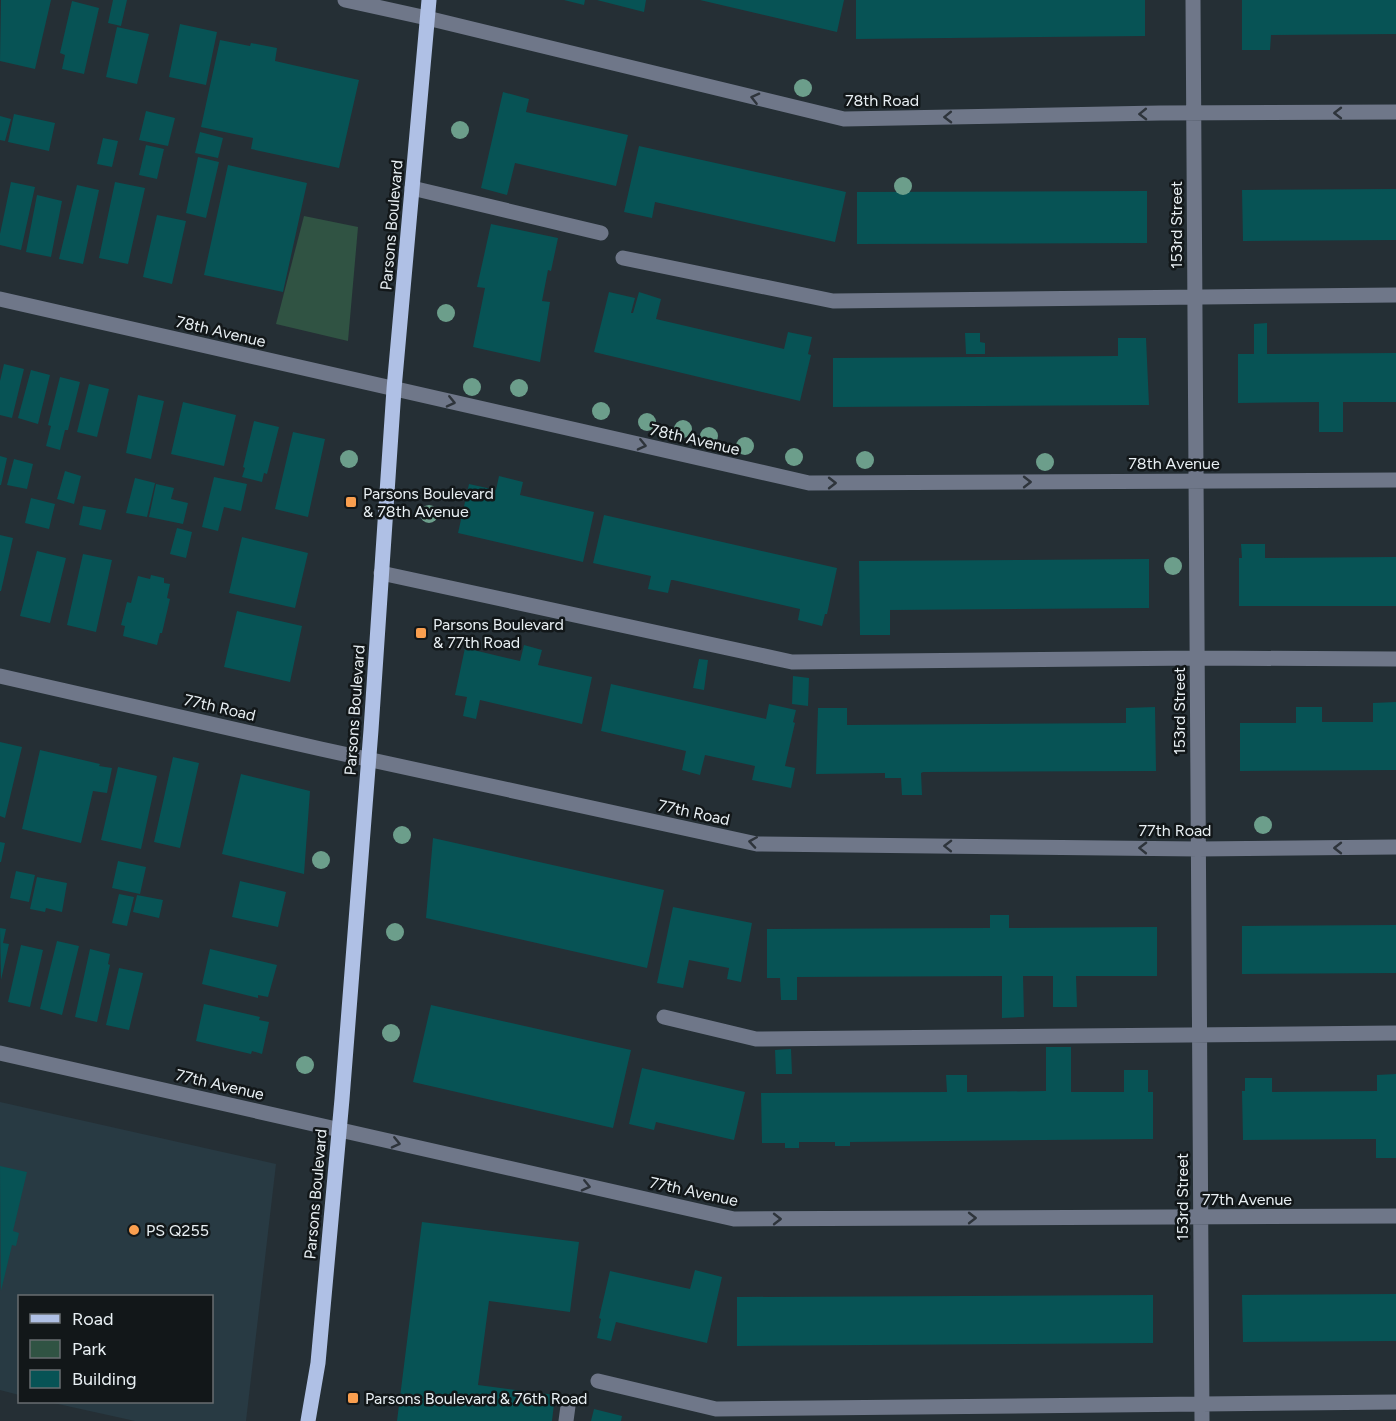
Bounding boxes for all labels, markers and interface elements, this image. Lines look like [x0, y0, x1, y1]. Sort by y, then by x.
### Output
street label: 78th Road [845, 91, 919, 110]
one-way arrow [750, 92, 760, 105]
one-way arrow [1333, 107, 1342, 119]
one-way arrow [1138, 108, 1147, 120]
one-way arrow [943, 111, 952, 124]
street label: Parsons Boulevard [376, 159, 407, 291]
street label: 153rd Street [1167, 181, 1186, 269]
street label: 78th Avenue [174, 312, 268, 351]
one-way arrow [446, 394, 456, 407]
street label: 78th Avenue [648, 420, 742, 459]
one-way arrow [636, 438, 646, 451]
street label: 78th Avenue [1128, 454, 1220, 473]
one-way arrow [1023, 476, 1032, 488]
one-way arrow [828, 477, 837, 489]
place label: Parsons Boulevard & 78th Avenue [363, 484, 494, 521]
marker: Parsons Boulevard & 78th Avenue [344, 495, 358, 509]
place label: Parsons Boulevard & 77th Road [433, 615, 564, 652]
marker: Parsons Boulevard & 77th Road [414, 626, 428, 640]
street label: Parsons Boulevard [340, 644, 369, 776]
street label: 153rd Street [1170, 667, 1189, 755]
street label: 77th Road [182, 690, 258, 725]
street label: 77th Road [656, 796, 732, 829]
street label: 77th Road [1139, 821, 1211, 840]
one-way arrow [748, 837, 757, 849]
one-way arrow [943, 840, 952, 852]
one-way arrow [1333, 841, 1342, 854]
one-way arrow [1138, 842, 1147, 854]
street label: 77th Avenue [174, 1065, 266, 1104]
street label: Parsons Boulevard [300, 1128, 331, 1260]
one-way arrow [391, 1135, 401, 1148]
street label: 153rd Street [1173, 1153, 1192, 1241]
street label: 77th Avenue [648, 1173, 740, 1210]
one-way arrow [581, 1178, 591, 1191]
street label: 77th Avenue [1202, 1190, 1292, 1209]
one-way arrow [968, 1212, 977, 1224]
one-way arrow [773, 1213, 782, 1225]
place label: PS Q255 [146, 1221, 209, 1240]
marker: PS Q255 [127, 1223, 141, 1237]
legend [18, 1295, 213, 1403]
text: Road [72, 1308, 113, 1330]
text: Park [72, 1338, 107, 1360]
text: Building [72, 1368, 137, 1390]
place label: Parsons Boulevard & 76th Road [365, 1389, 587, 1408]
marker: Parsons Boulevard & 76th Road [346, 1391, 360, 1405]

